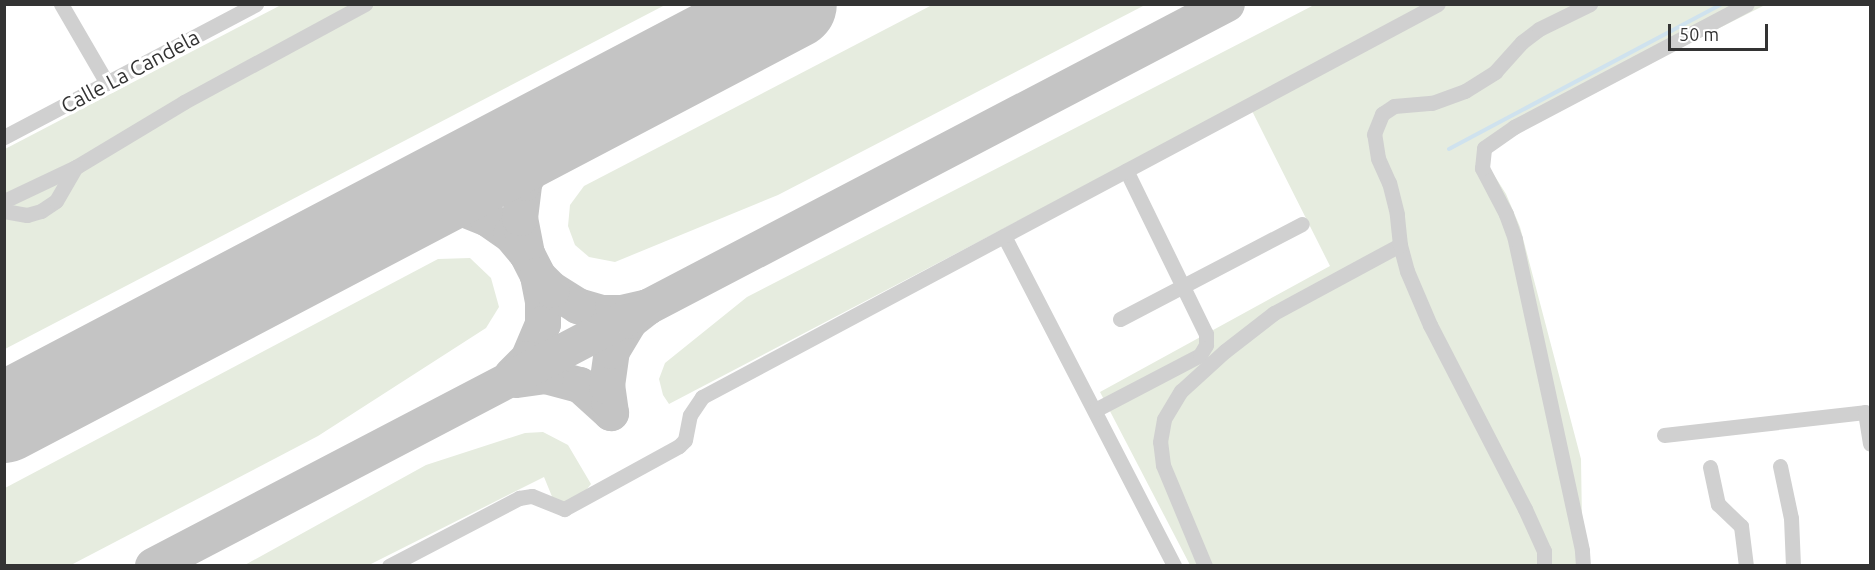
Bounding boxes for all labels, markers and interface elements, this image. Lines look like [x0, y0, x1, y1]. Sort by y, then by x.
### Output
scale bar [1671, 12, 1772, 50]
street label: Calle La Candela [56, 24, 204, 118]
text: 50 m [1679, 24, 1719, 44]

